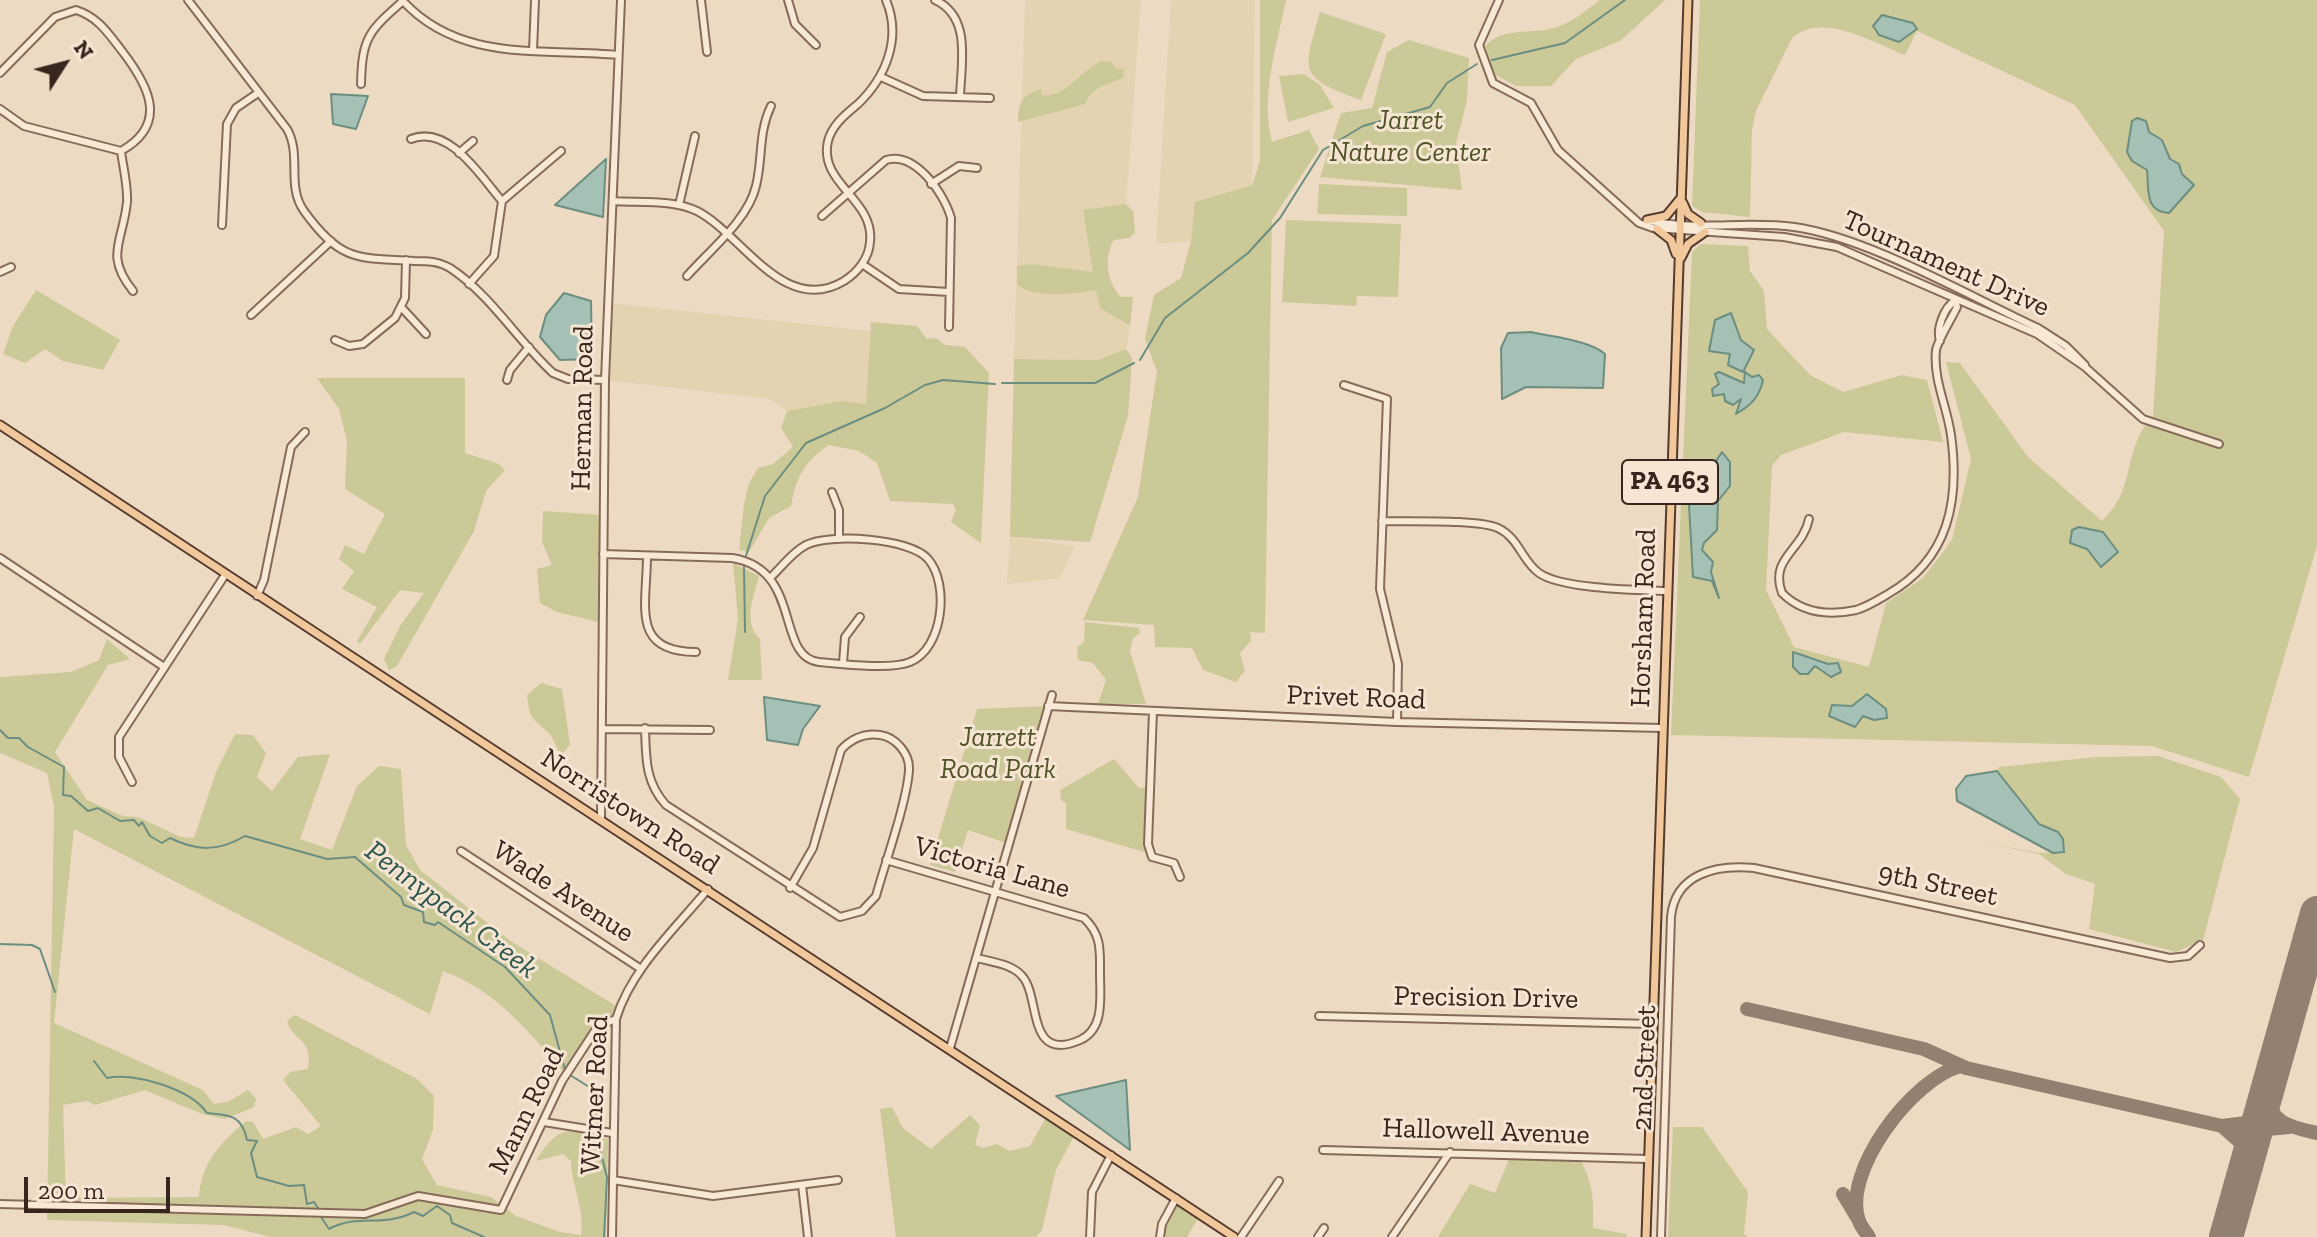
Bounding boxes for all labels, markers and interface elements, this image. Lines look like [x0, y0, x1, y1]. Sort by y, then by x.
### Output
north arrow [24, 24, 104, 104]
text: N [68, 35, 100, 64]
park label: Jarret Nature Center [1329, 104, 1491, 170]
street label: Tournament Drive [1837, 203, 2055, 325]
street label: Herman Road [565, 325, 601, 491]
road number: PA 463 [1622, 460, 1718, 504]
street label: Horsham Road [1624, 528, 1664, 708]
street label: Privet Road [1286, 679, 1426, 717]
park label: Jarrett Road Park [940, 721, 1056, 787]
street label: Norristown Road [534, 742, 726, 882]
street label: Victoria Lane [910, 830, 1074, 906]
water label: Pennypack Creek [357, 833, 545, 987]
street label: Wade Avenue [486, 834, 640, 950]
street label: 9th Street [1875, 856, 2001, 914]
street label: Precision Drive [1393, 980, 1579, 1016]
street label: 2nd Street [1626, 1004, 1664, 1132]
street label: Witmer Road [574, 1014, 616, 1176]
street label: Mann Road [482, 1042, 572, 1180]
street label: Hallowell Avenue [1382, 1112, 1590, 1152]
scale bar [28, 1161, 174, 1211]
text: 200 m [38, 1176, 104, 1205]

